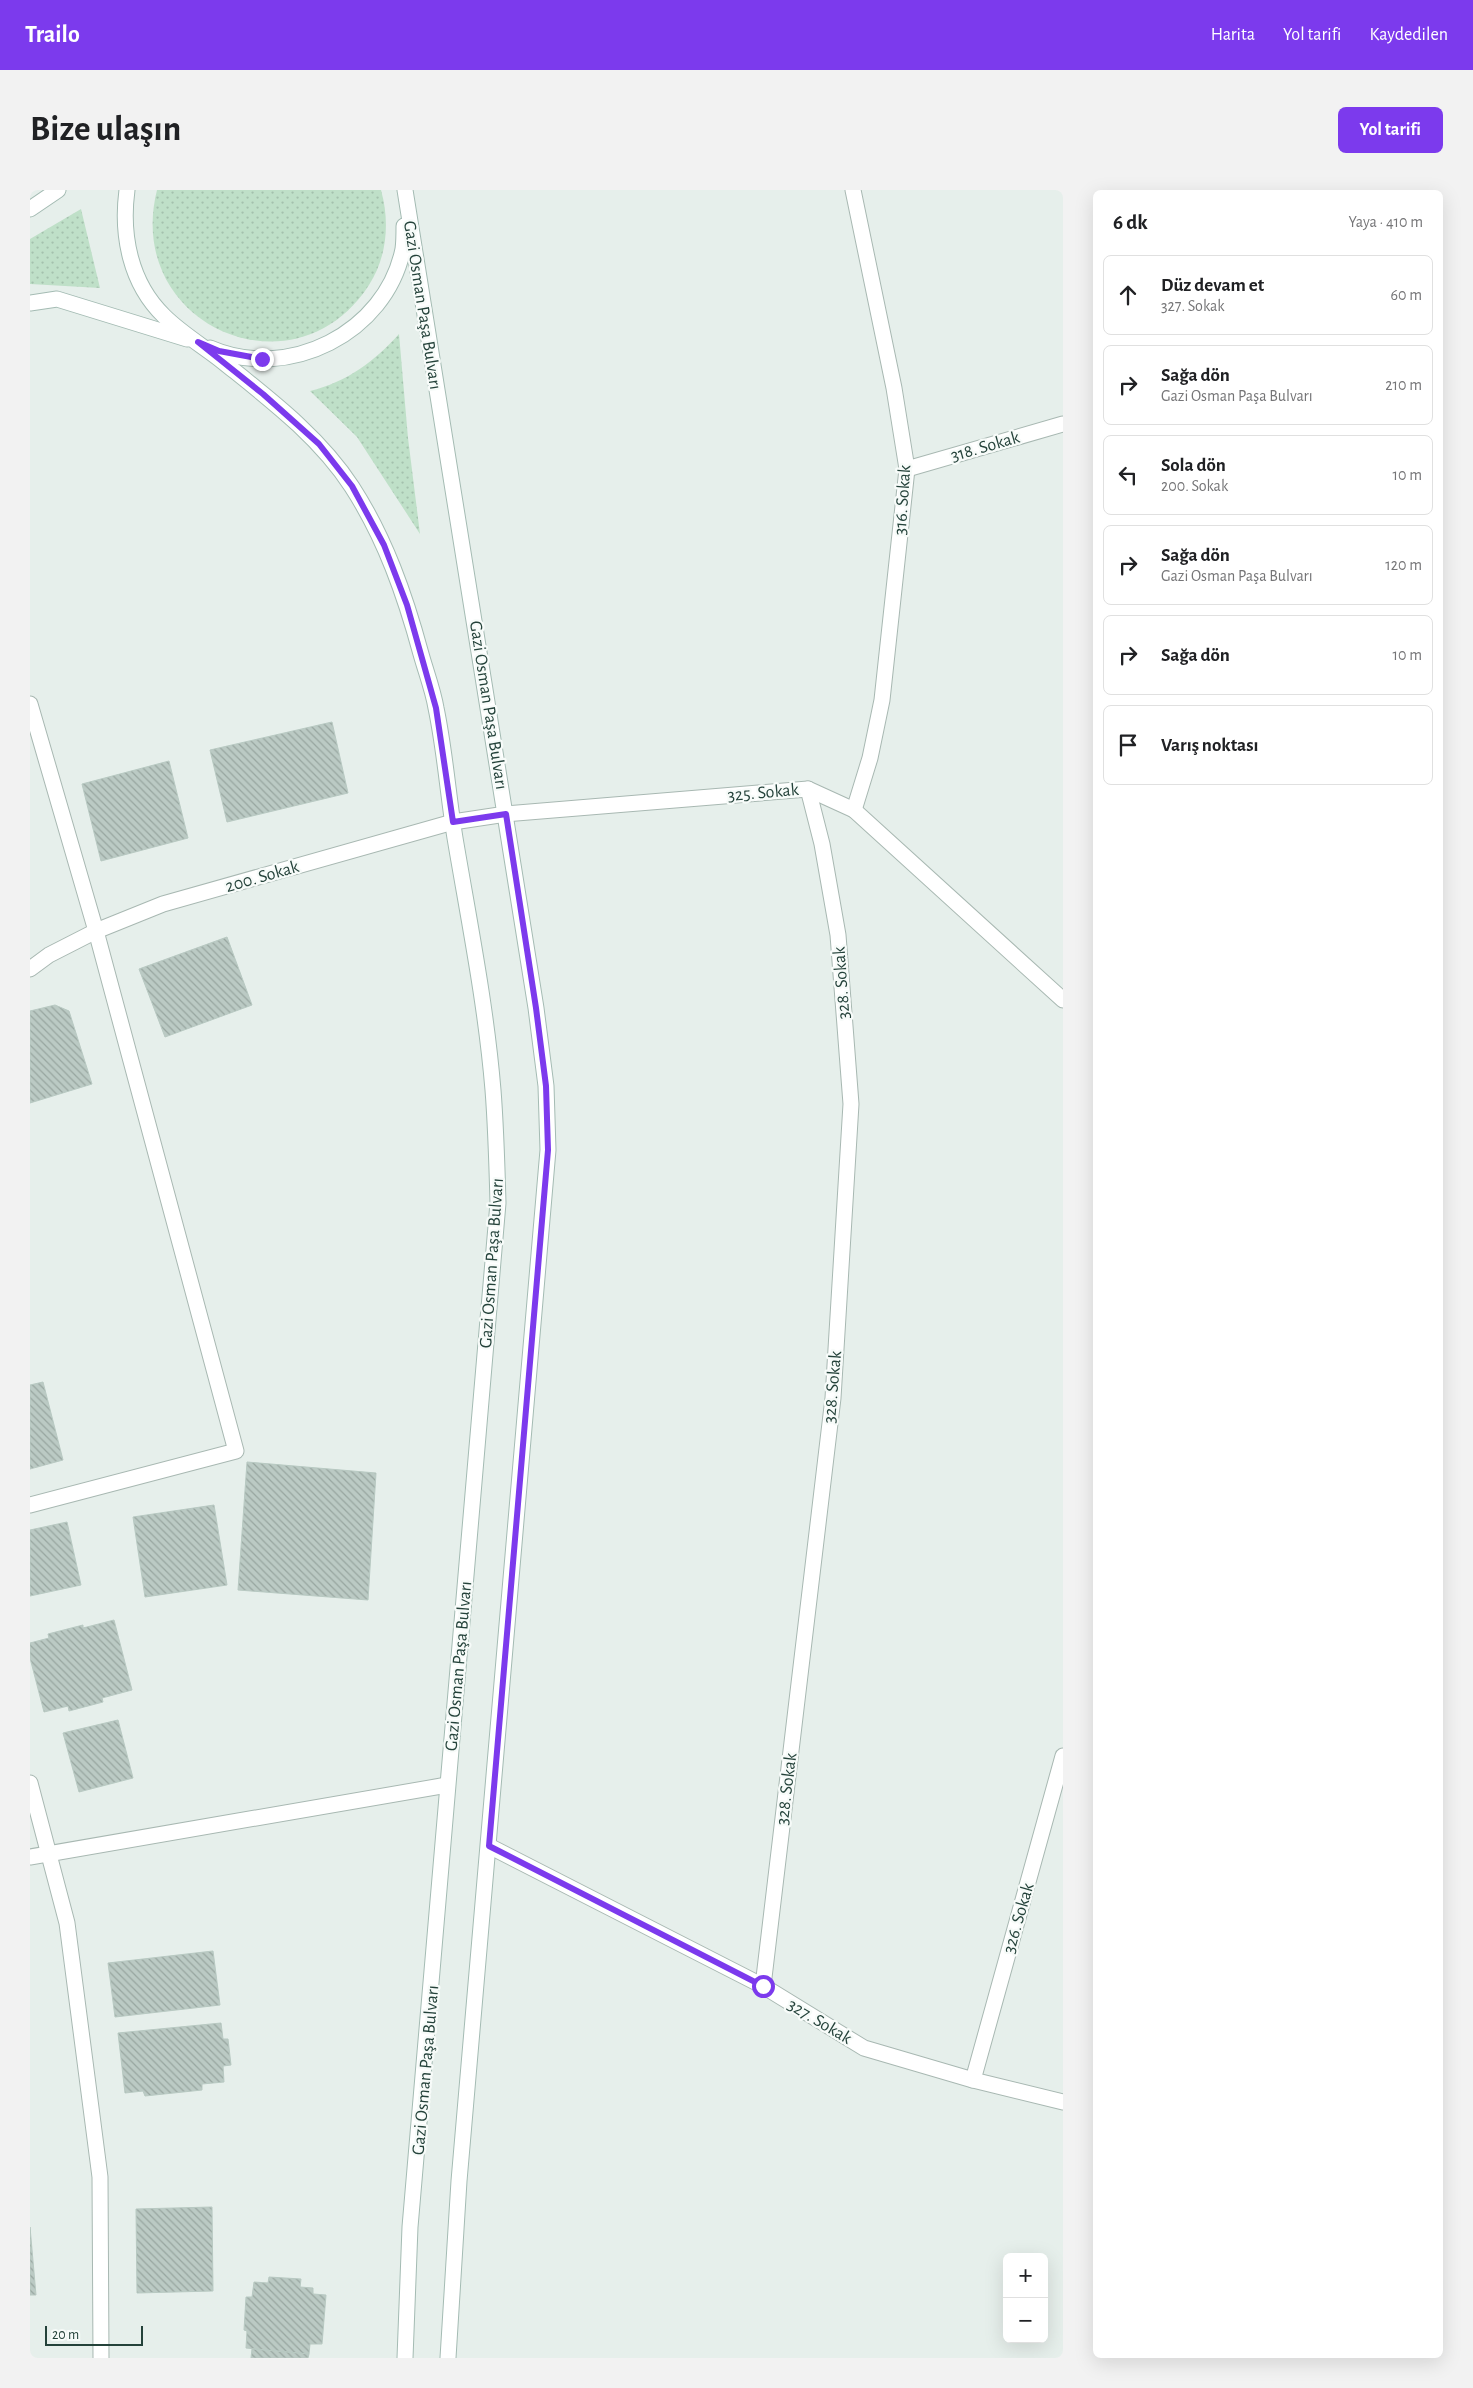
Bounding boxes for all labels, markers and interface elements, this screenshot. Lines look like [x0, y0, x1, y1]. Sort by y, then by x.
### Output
text: Trailo [25, 23, 80, 47]
text: Harita [1211, 26, 1255, 44]
text: Yol tarifi [1283, 26, 1341, 44]
text: Kaydedilen [1369, 26, 1448, 44]
button: Yol tarifi [1338, 107, 1443, 153]
text: Bize ulaşın [30, 112, 181, 147]
text: 6 dk [1113, 212, 1148, 233]
text: Yaya · 410 m [1348, 214, 1423, 230]
street label: Gazi Osman Paşa Bulvarı [400, 219, 444, 391]
text: Düz devam et [1161, 276, 1264, 295]
icon: ahead [1114, 281, 1142, 309]
text: 60 m [1391, 287, 1422, 303]
text: 327. Sokak [1161, 298, 1225, 314]
route end [251, 348, 274, 371]
text: Sağa dön [1161, 366, 1230, 385]
icon: right [1114, 371, 1142, 399]
text: 210 m [1385, 377, 1422, 393]
text: Gazi Osman Paşa Bulvarı [1161, 388, 1313, 404]
street label: 318. Sokak [949, 428, 1022, 465]
text: Sola dön [1161, 456, 1226, 475]
icon: left [1114, 461, 1142, 489]
street label: 316. Sokak [892, 463, 914, 536]
text: 10 m [1393, 467, 1422, 483]
text: 200. Sokak [1161, 478, 1228, 494]
text: Sağa dön [1161, 546, 1230, 565]
icon: right [1114, 551, 1142, 579]
text: 120 m [1385, 557, 1422, 573]
text: Gazi Osman Paşa Bulvarı [1161, 568, 1313, 584]
street label: Gazi Osman Paşa Bulvarı [466, 619, 510, 791]
icon: right [1114, 641, 1142, 669]
text: Sağa dön [1161, 646, 1230, 665]
text: 10 m [1393, 647, 1422, 663]
icon: arrive [1114, 731, 1142, 759]
text: Varış noktası [1161, 736, 1259, 755]
street label: 325. Sokak [727, 781, 800, 805]
street label: 200. Sokak [223, 858, 302, 896]
street label: 328. Sokak [830, 945, 854, 1020]
street label: Gazi Osman Paşa Bulvarı [477, 1177, 507, 1349]
street label: 328. Sokak [821, 1349, 845, 1424]
street label: Gazi Osman Paşa Bulvarı [443, 1580, 475, 1752]
street label: 328. Sokak [774, 1751, 800, 1826]
street label: 326. Sokak [1000, 1880, 1038, 1956]
route start [752, 1975, 775, 1998]
street label: Gazi Osman Paşa Bulvarı [410, 1984, 442, 2156]
street label: 327. Sokak [784, 1996, 855, 2048]
map controls [1003, 2253, 1048, 2343]
button: + [1003, 2253, 1048, 2298]
button: − [1003, 2298, 1048, 2343]
scale bar [45, 2323, 142, 2346]
text: 20 m [52, 2328, 79, 2342]

